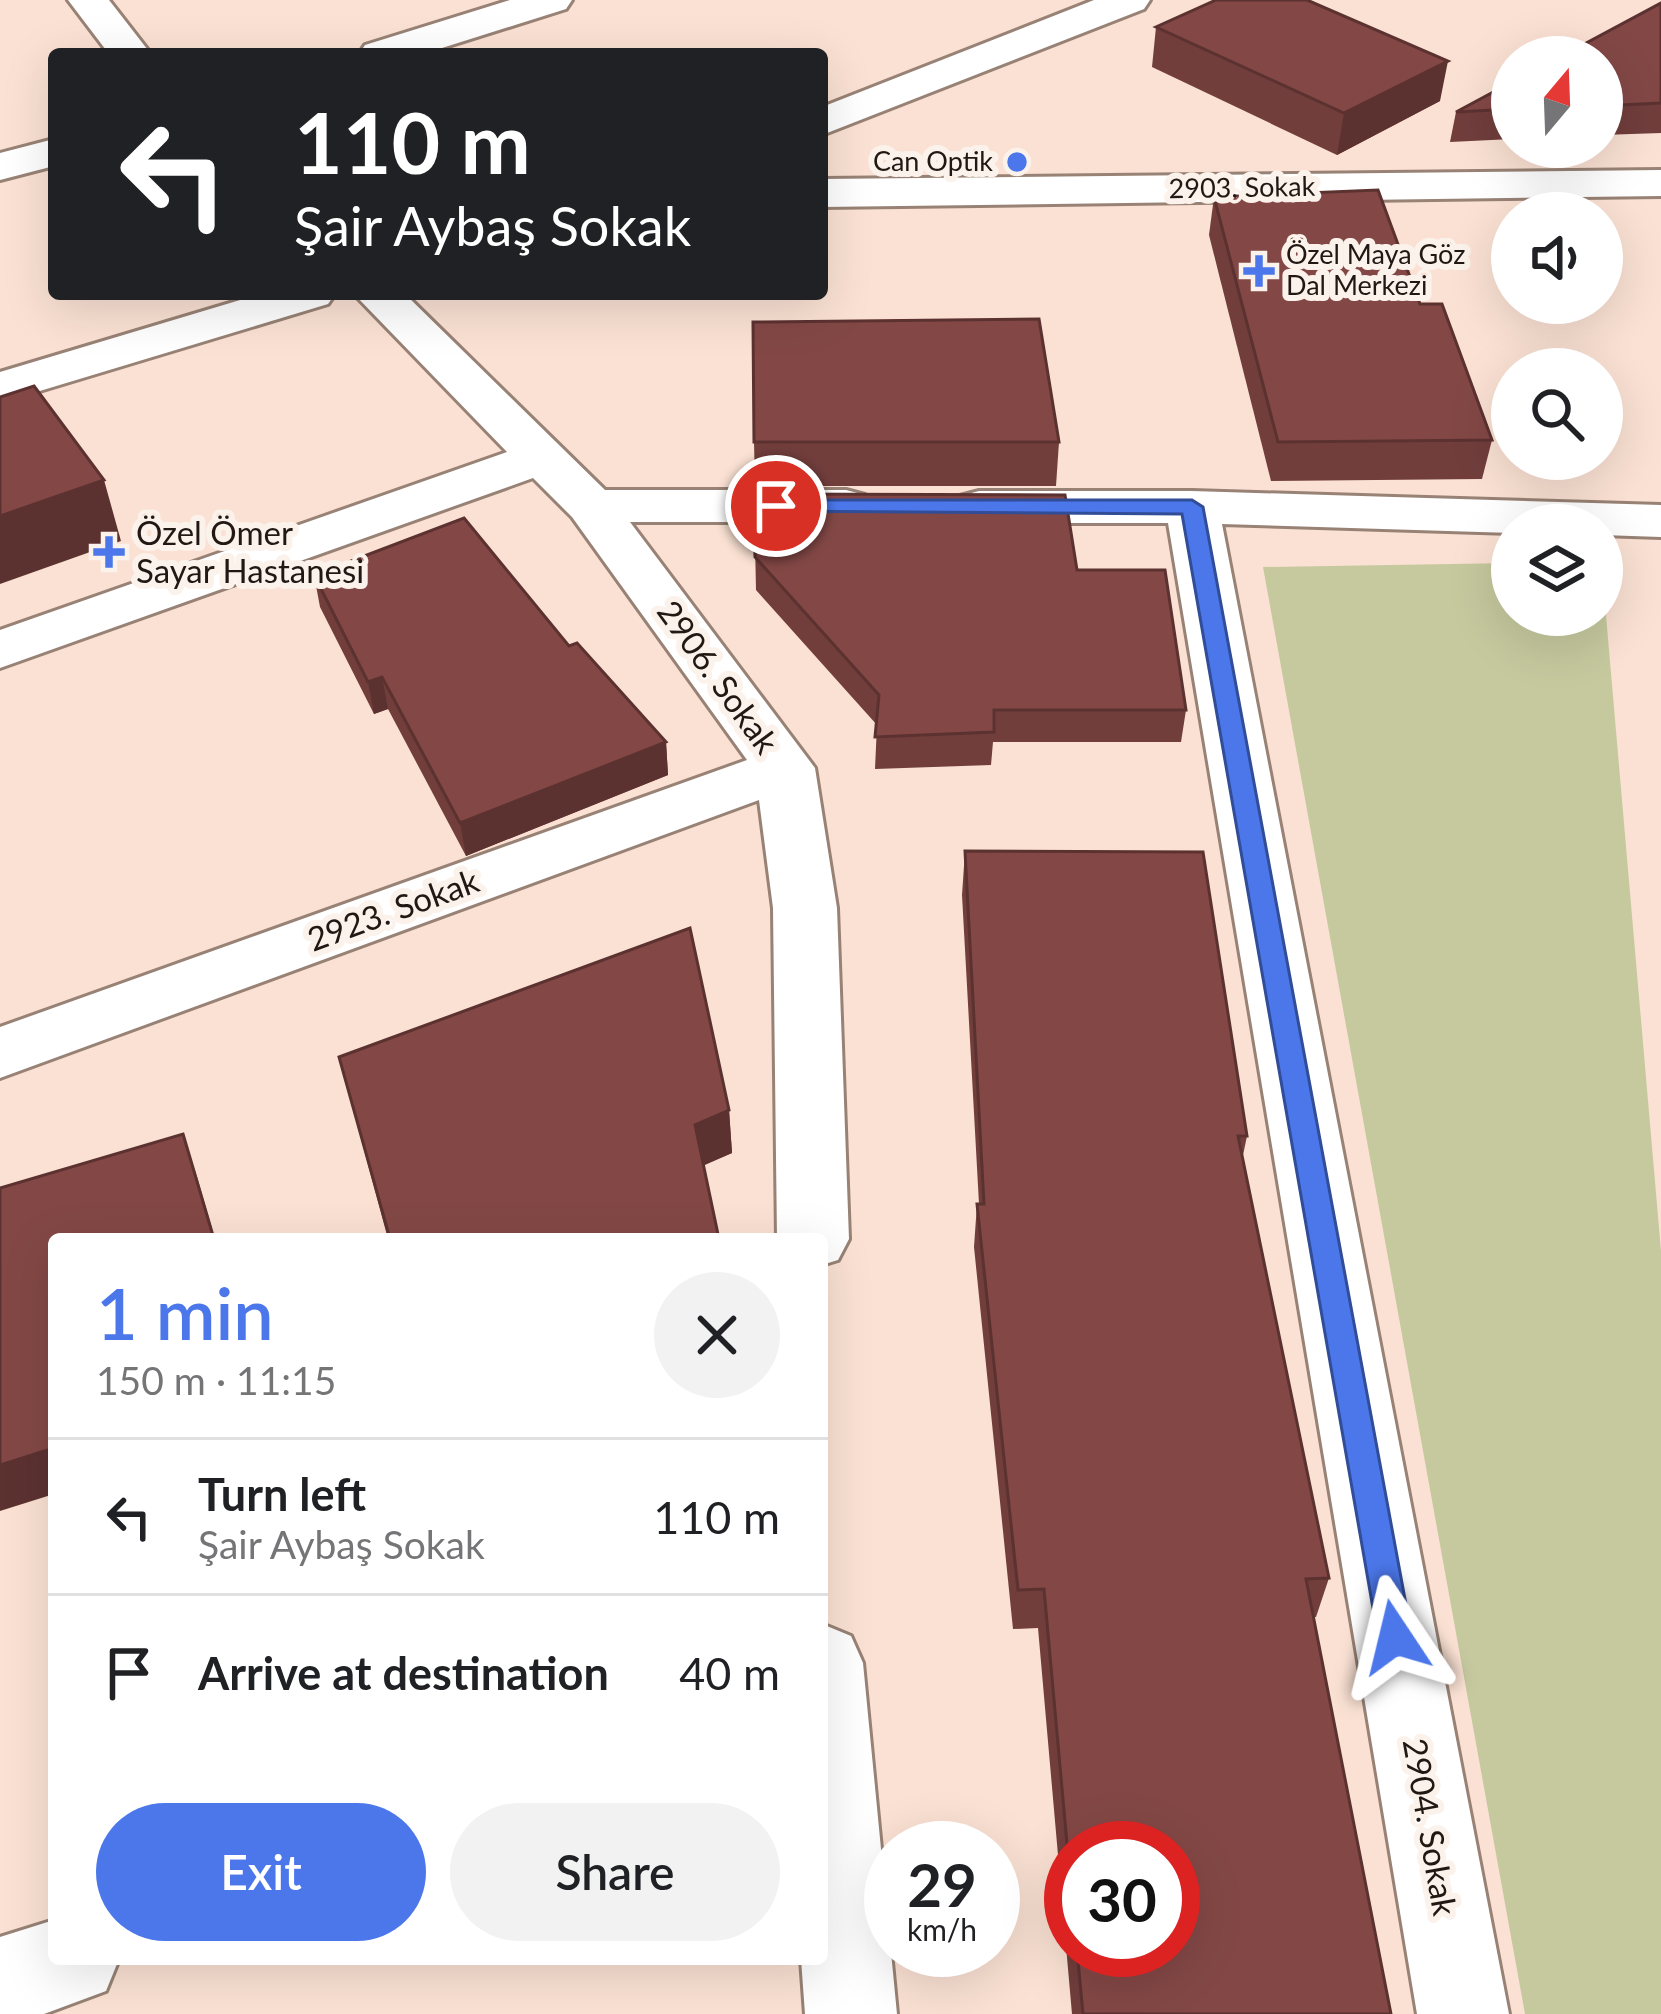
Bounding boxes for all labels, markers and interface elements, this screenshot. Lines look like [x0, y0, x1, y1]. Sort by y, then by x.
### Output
north arrow [1491, 36, 1623, 168]
map controls [1491, 36, 1623, 636]
text: 110 m [294, 91, 531, 192]
icon: left [96, 96, 252, 252]
place label: Can Optik [873, 144, 993, 177]
marker: Can Optik [1004, 149, 1030, 175]
street label: 2903. Sokak [1168, 169, 1316, 204]
button: sound [1491, 192, 1623, 324]
text: Şair Aybaş Sokak [294, 193, 691, 258]
place label: Özel Maya Göz Dal Merkezi [1286, 237, 1465, 301]
marker: Özel Maya Göz Dal Merkezi [1243, 255, 1275, 287]
button: search [1491, 348, 1623, 480]
pin [725, 455, 827, 557]
icon: arrive [743, 473, 809, 539]
button: layers [1491, 504, 1623, 636]
place label: Özel Ömer Sayar Hastanesi [136, 512, 364, 590]
marker: Özel Ömer Sayar Hastanesi [93, 536, 125, 568]
street label: 2906. Sokak [650, 592, 788, 761]
street label: 2923. Sokak [302, 860, 484, 959]
text: 1 min [96, 1269, 274, 1355]
button: close [654, 1272, 780, 1398]
text: 150 m · 11:15 [96, 1357, 336, 1403]
text: Turn left [198, 1467, 366, 1521]
icon: left [96, 1484, 162, 1550]
text: 110 m [653, 1490, 780, 1544]
text: Şair Aybaş Sokak [198, 1521, 485, 1567]
position arrow [1332, 1574, 1458, 1700]
icon: arrive [96, 1640, 162, 1706]
text: Arrive at destination [198, 1646, 609, 1700]
text: 40 m [679, 1646, 780, 1700]
street label: 2904. Sokak [1396, 1735, 1466, 1919]
button: Exit [96, 1803, 426, 1941]
button: Share [450, 1803, 780, 1941]
speed limit sign: 30 [1044, 1821, 1200, 1977]
text: 29 [907, 1848, 977, 1920]
text: km/h [907, 1911, 977, 1947]

